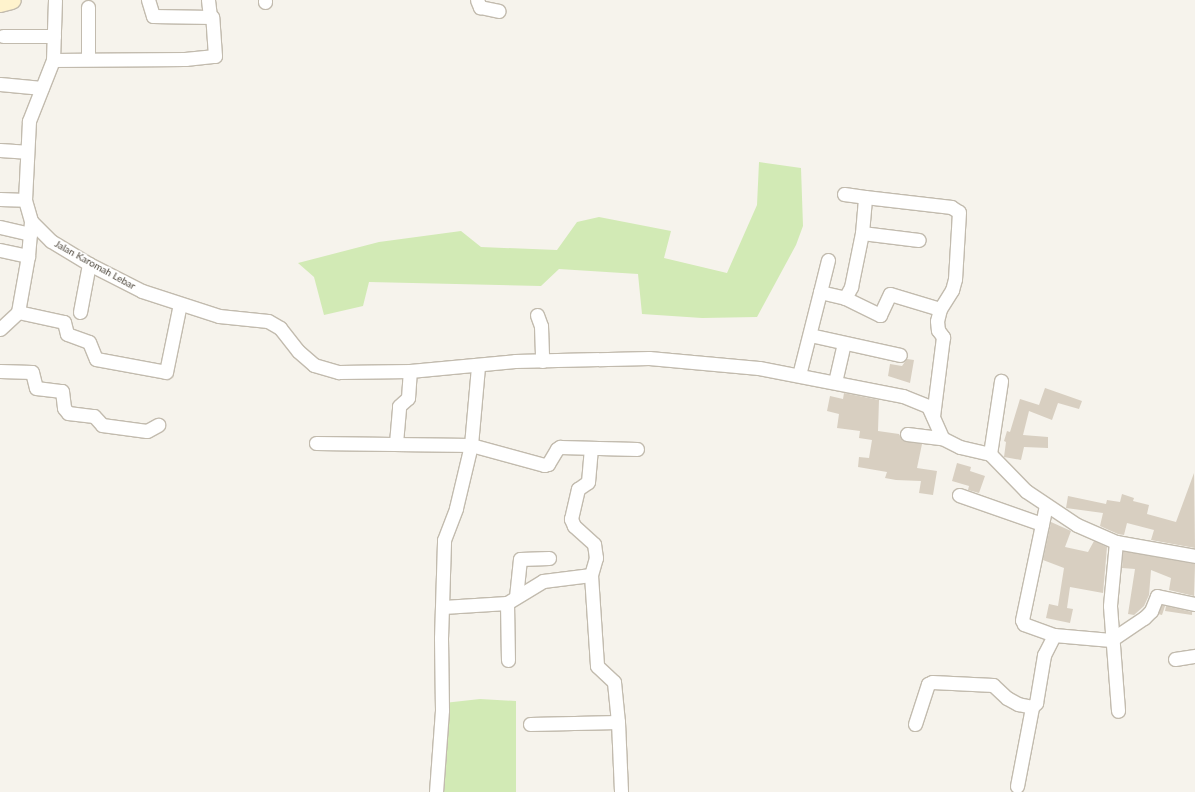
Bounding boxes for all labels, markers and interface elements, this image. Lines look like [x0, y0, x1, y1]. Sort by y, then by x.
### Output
street label: Jalan Karomah Lebar [52, 238, 138, 292]

